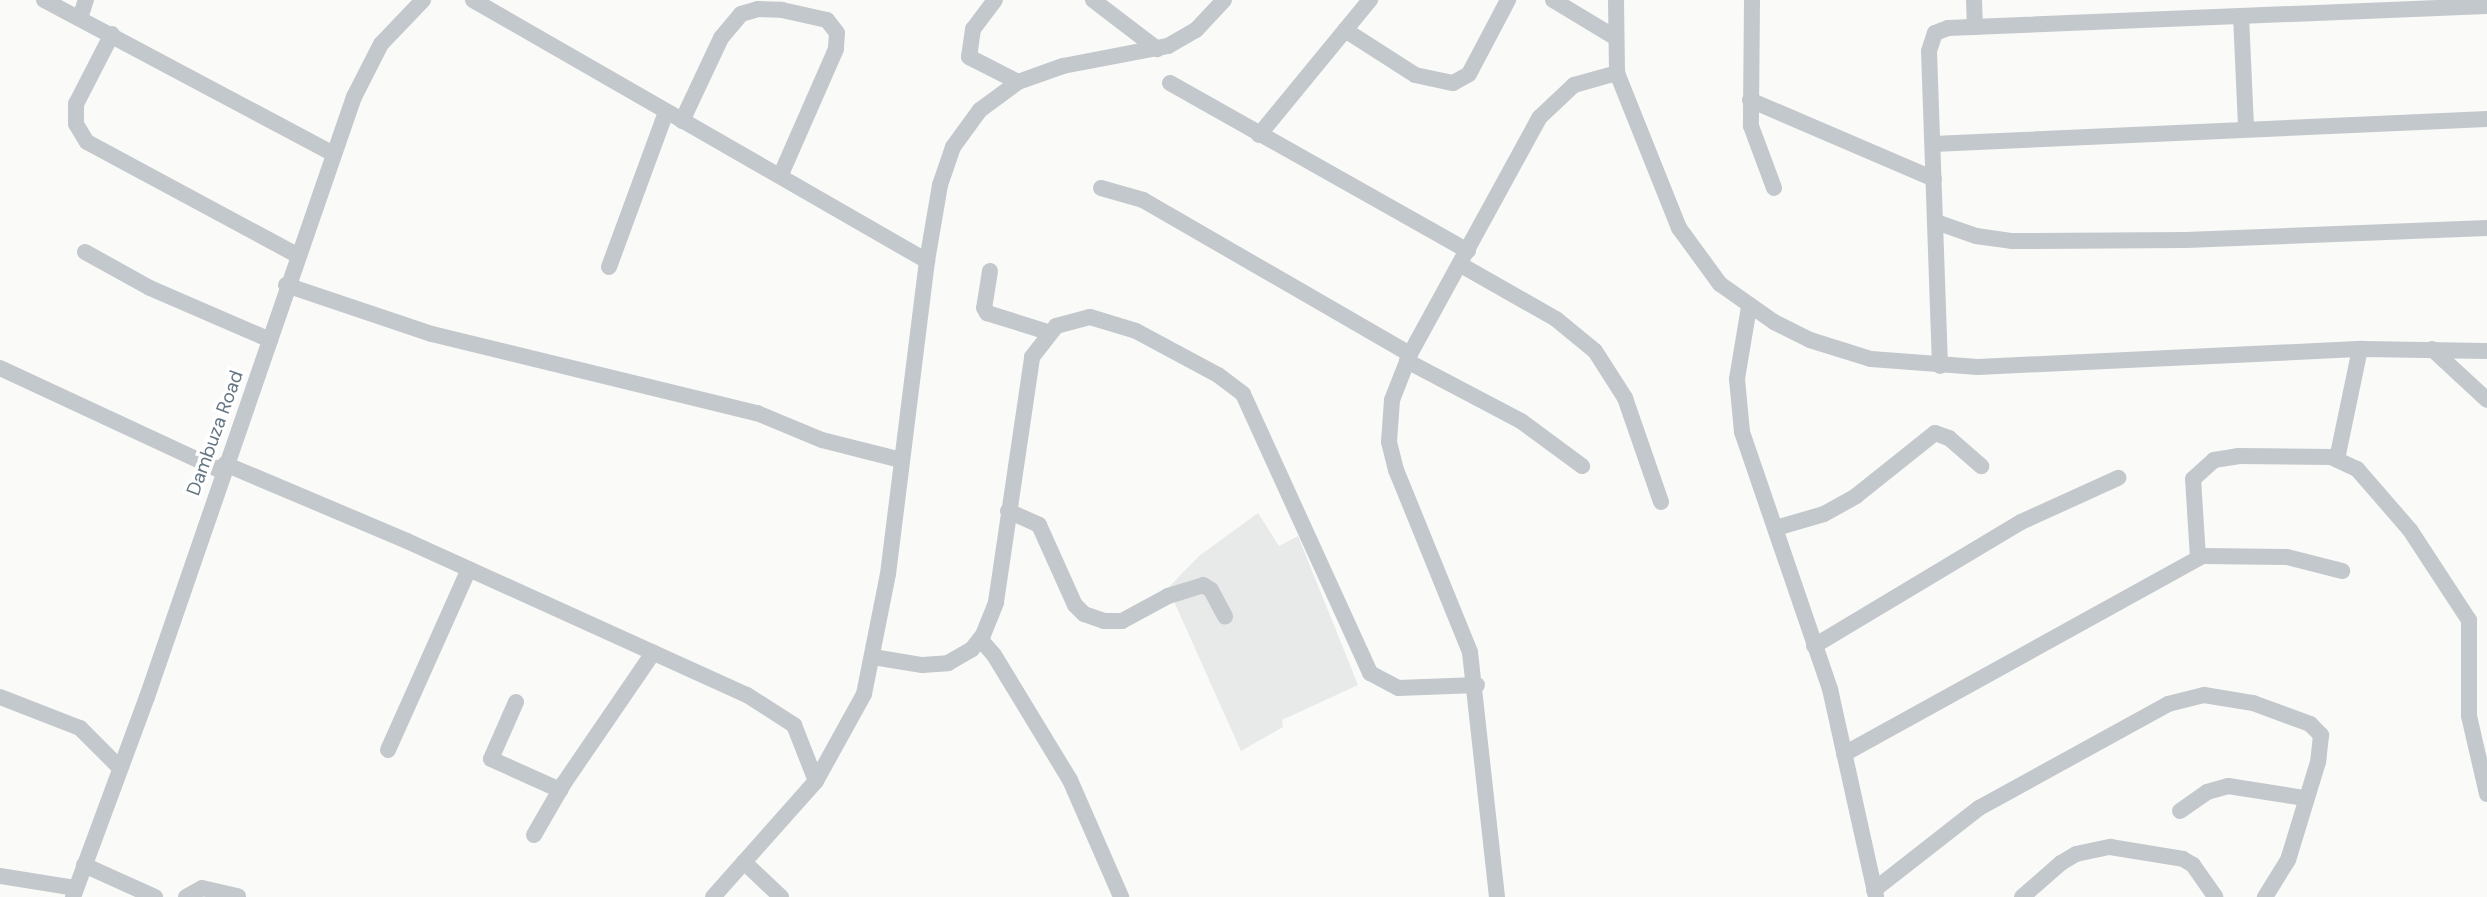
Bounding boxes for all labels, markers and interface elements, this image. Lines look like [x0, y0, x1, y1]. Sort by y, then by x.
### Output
street label: Dambuza Road [182, 367, 248, 499]

